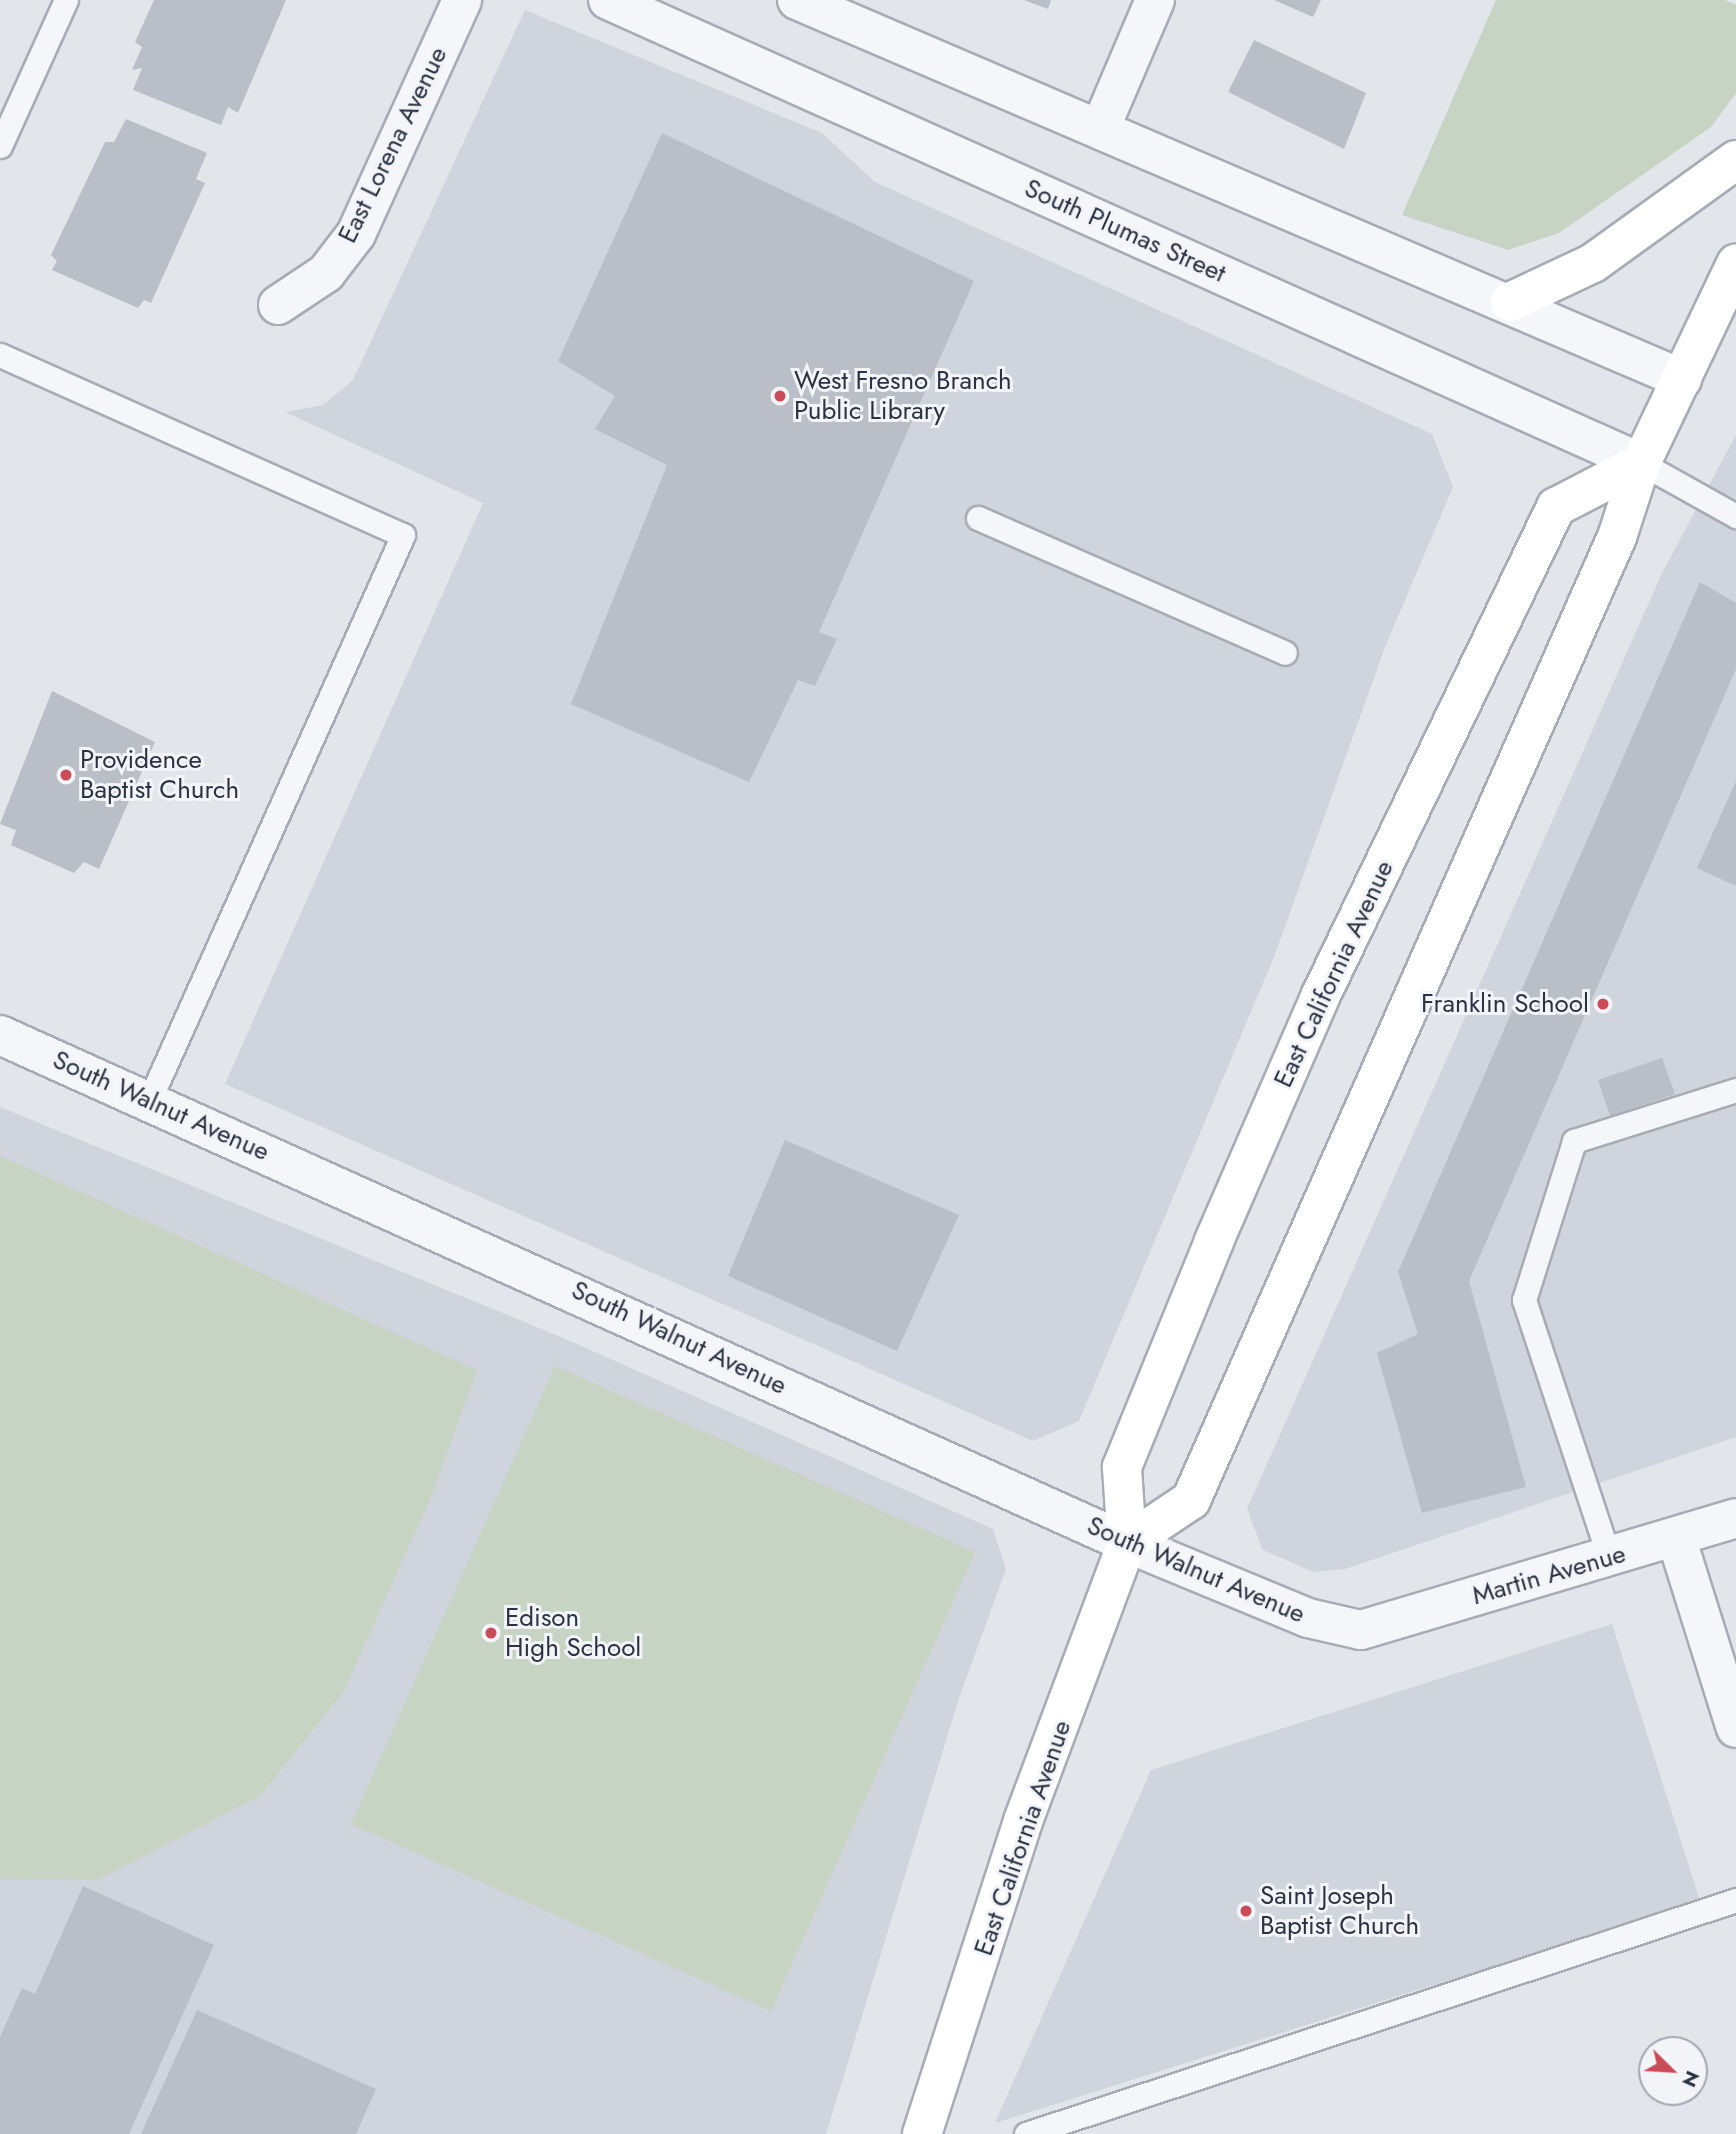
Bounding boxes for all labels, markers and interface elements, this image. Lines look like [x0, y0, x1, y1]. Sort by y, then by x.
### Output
street label: East Lorena Avenue [332, 42, 454, 248]
street label: South Plumas Street [1020, 173, 1230, 289]
place label: West Fresno Branch Public Library [794, 365, 1012, 426]
marker: West Fresno Branch Public Library [772, 388, 788, 404]
place label: Providence Baptist Church [80, 744, 239, 806]
marker: Providence Baptist Church [58, 767, 74, 783]
street label: East California Avenue [1268, 856, 1400, 1092]
place label: Franklin School [1421, 988, 1589, 1020]
marker: Franklin School [1595, 996, 1611, 1012]
street label: South Walnut Avenue [48, 1044, 274, 1168]
street label: South Walnut Avenue [566, 1274, 792, 1402]
street label: South Walnut Avenue [1082, 1510, 1310, 1630]
street label: Martin Avenue [1469, 1538, 1629, 1612]
place label: Edison High School [505, 1602, 641, 1664]
marker: Edison High School [483, 1625, 499, 1641]
street label: East California Avenue [968, 1716, 1078, 1960]
place label: Saint Joseph Baptist Church [1260, 1880, 1419, 1941]
marker: Saint Joseph Baptist Church [1238, 1903, 1254, 1919]
north arrow [1638, 2036, 1708, 2106]
text: N [1675, 2067, 1706, 2091]

